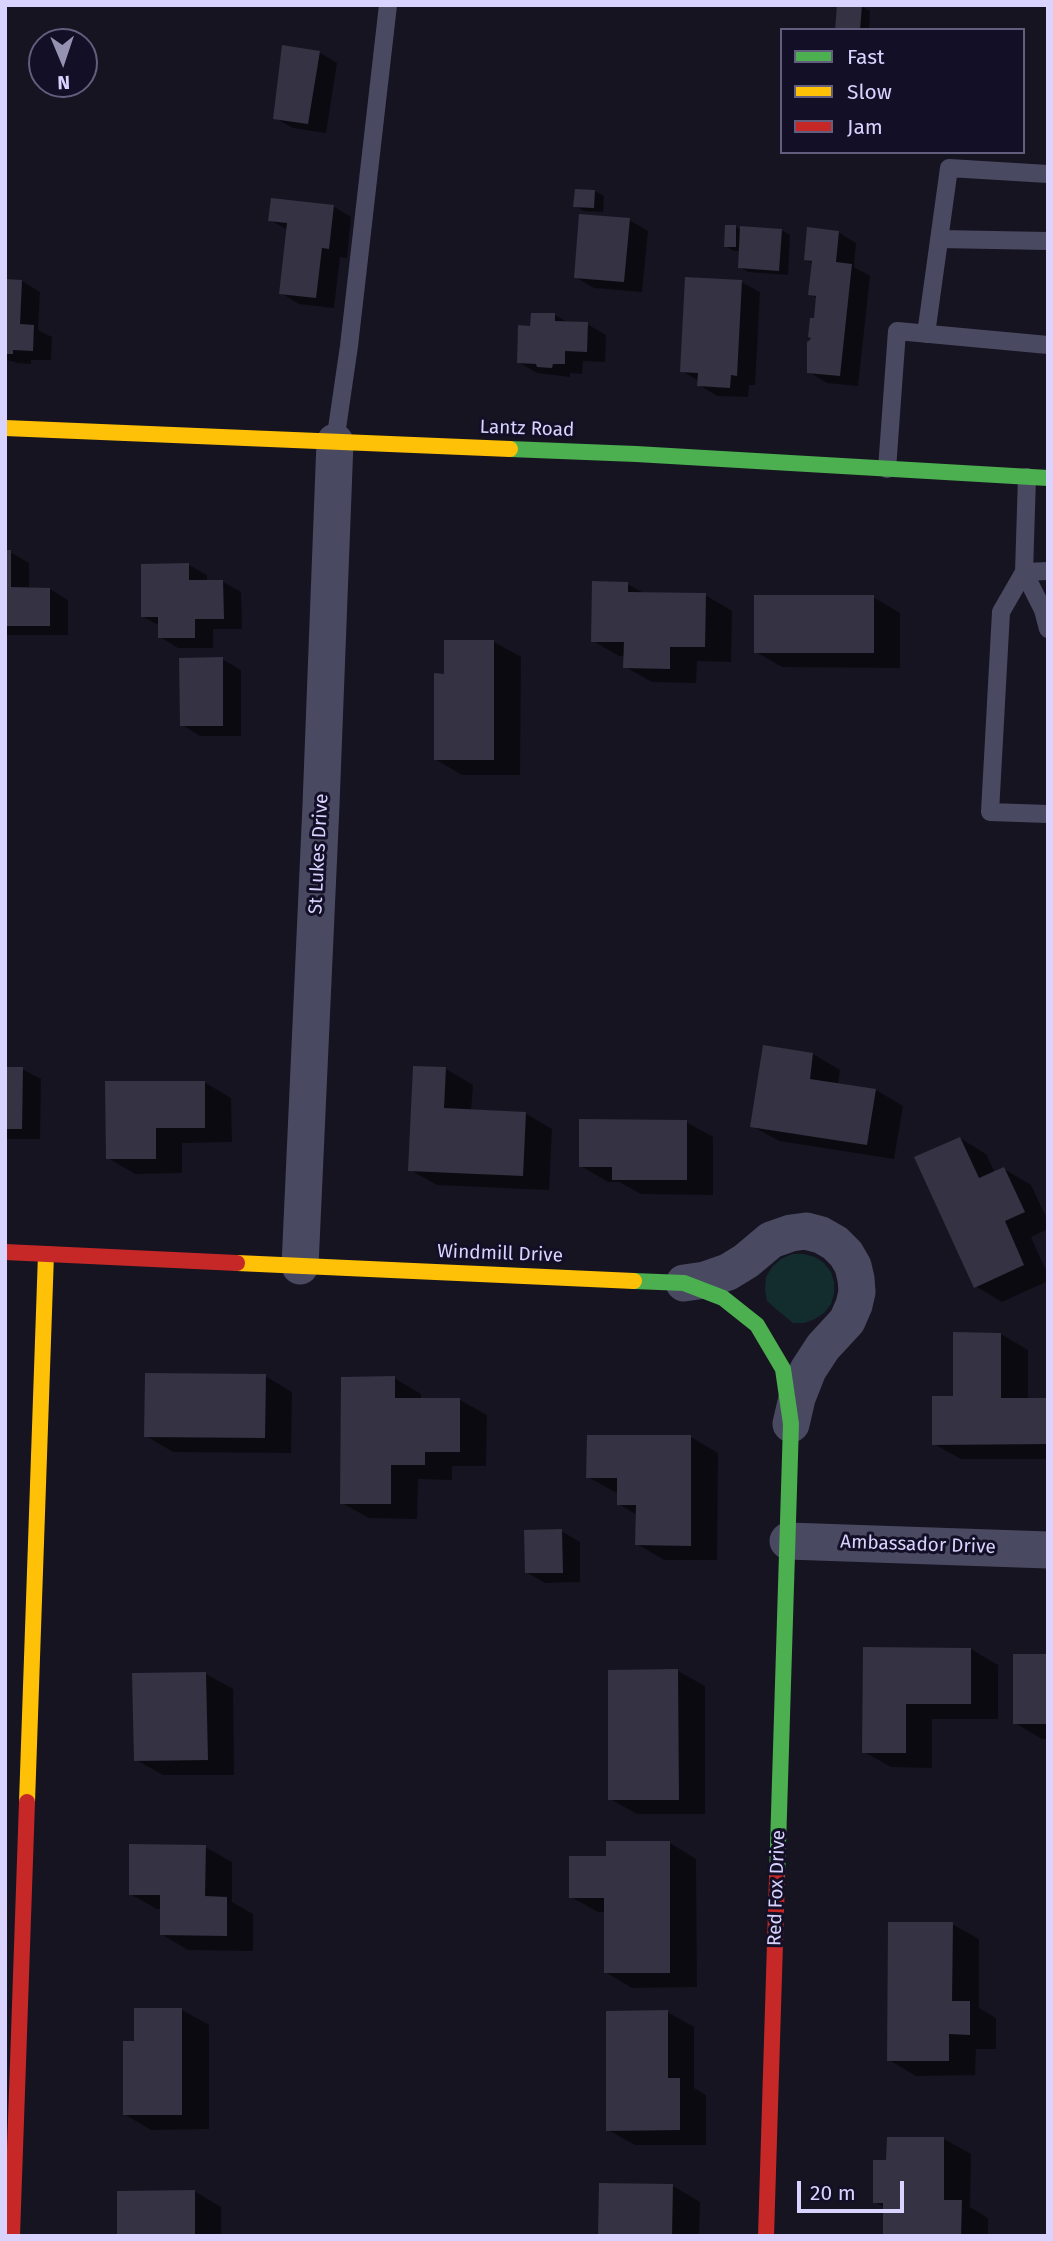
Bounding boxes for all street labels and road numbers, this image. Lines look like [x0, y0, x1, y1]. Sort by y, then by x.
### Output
street label: Lantz Road [479, 416, 575, 442]
street label: St Lukes Drive [304, 793, 334, 915]
street label: Windmill Drive [437, 1240, 563, 1268]
street label: Ambassador Drive [840, 1531, 996, 1559]
street label: Red Fox Drive [764, 1829, 790, 1947]

